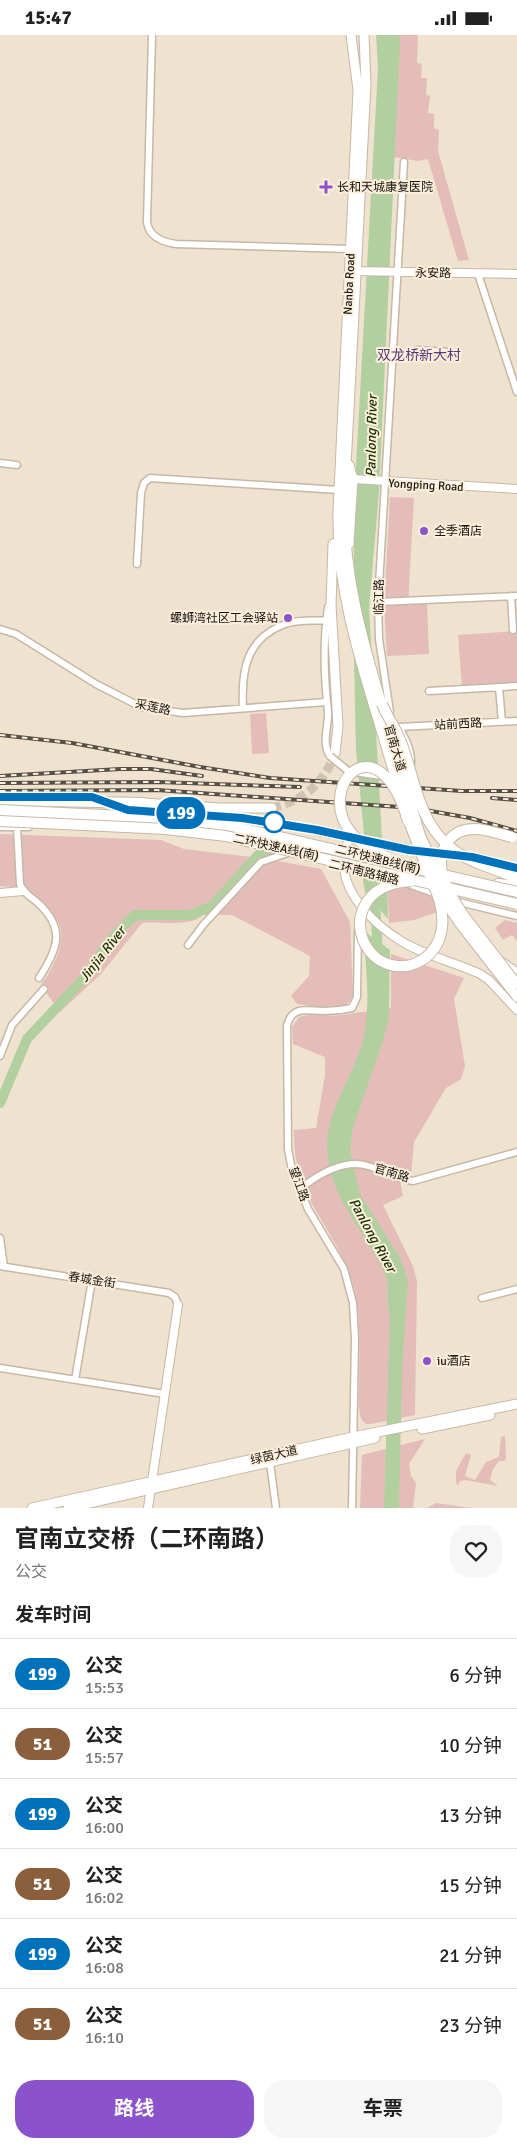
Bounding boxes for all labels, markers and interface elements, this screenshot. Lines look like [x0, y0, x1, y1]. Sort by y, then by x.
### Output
text: 15:47 [25, 6, 72, 30]
marker: 长和天城康复医院 [319, 180, 333, 194]
place label: 长和天城康复医院 [337, 180, 433, 195]
street label: Nanba Road [340, 253, 359, 315]
street label: 永安路 [415, 266, 451, 281]
district label: 双龙桥新大村 [377, 347, 461, 364]
water label: Panlong River [362, 393, 381, 477]
street label: Yongping Road [388, 476, 464, 495]
place label: 全季酒店 [434, 524, 482, 539]
marker: 全季酒店 [418, 525, 430, 537]
street label: 临江路 [372, 579, 387, 615]
place label: 螺蛳湾社区工会驿站 [170, 611, 278, 626]
marker: 螺蛳湾社区工会驿站 [282, 612, 294, 624]
street label: 采莲路 [134, 696, 172, 719]
street label: 站前西路 [434, 716, 482, 733]
street label: 官南大道 [381, 723, 408, 773]
line badge: 199 [152, 797, 210, 829]
text: 199 [166, 802, 196, 824]
unlabelled marker [263, 811, 285, 833]
street label: 二环快速A线(南) [232, 831, 320, 864]
street label: 二环快速B线(南) [334, 842, 422, 877]
street label: 二环南路辅路 [327, 856, 401, 888]
water label: Jinjia River [75, 922, 131, 986]
street label: 官南路 [372, 1161, 411, 1186]
street label: 望江路 [285, 1165, 312, 1204]
water label: Panlong River [345, 1195, 401, 1277]
street label: 春城金街 [67, 1269, 117, 1292]
place label: iu酒店 [437, 1354, 471, 1369]
marker: iu酒店 [421, 1355, 433, 1367]
street label: 绿茵大道 [249, 1443, 299, 1468]
text: 官南立交桥（二环南路） [15, 1524, 279, 1554]
button: heart [450, 1525, 502, 1577]
text: 公交 [15, 1562, 47, 1582]
text: 发车时间 [15, 1603, 91, 1627]
text: 公交 [85, 1654, 123, 1678]
text: 199 [28, 1663, 57, 1685]
text: 6 分钟 [450, 1664, 502, 1688]
text: 15:53 [85, 1678, 124, 1698]
text: 公交 [85, 1724, 123, 1748]
text: 51 [33, 1733, 52, 1755]
text: 10 分钟 [439, 1734, 502, 1758]
text: 15:57 [85, 1748, 124, 1768]
text: 公交 [85, 1794, 123, 1818]
text: 199 [28, 1803, 57, 1825]
text: 13 分钟 [439, 1804, 502, 1828]
text: 16:00 [85, 1818, 124, 1838]
text: 公交 [85, 1864, 123, 1888]
text: 51 [33, 1873, 52, 1895]
text: 15 分钟 [439, 1874, 502, 1898]
text: 16:02 [85, 1888, 124, 1908]
text: 公交 [85, 1934, 123, 1958]
text: 199 [28, 1943, 57, 1965]
text: 21 分钟 [439, 1944, 502, 1968]
text: 16:08 [85, 1958, 124, 1978]
text: 公交 [85, 2004, 123, 2028]
text: 51 [33, 2013, 52, 2035]
text: 23 分钟 [439, 2014, 502, 2038]
text: 16:10 [85, 2028, 124, 2048]
button: 路线 [15, 2080, 254, 2138]
button: 车票 [264, 2080, 502, 2138]

